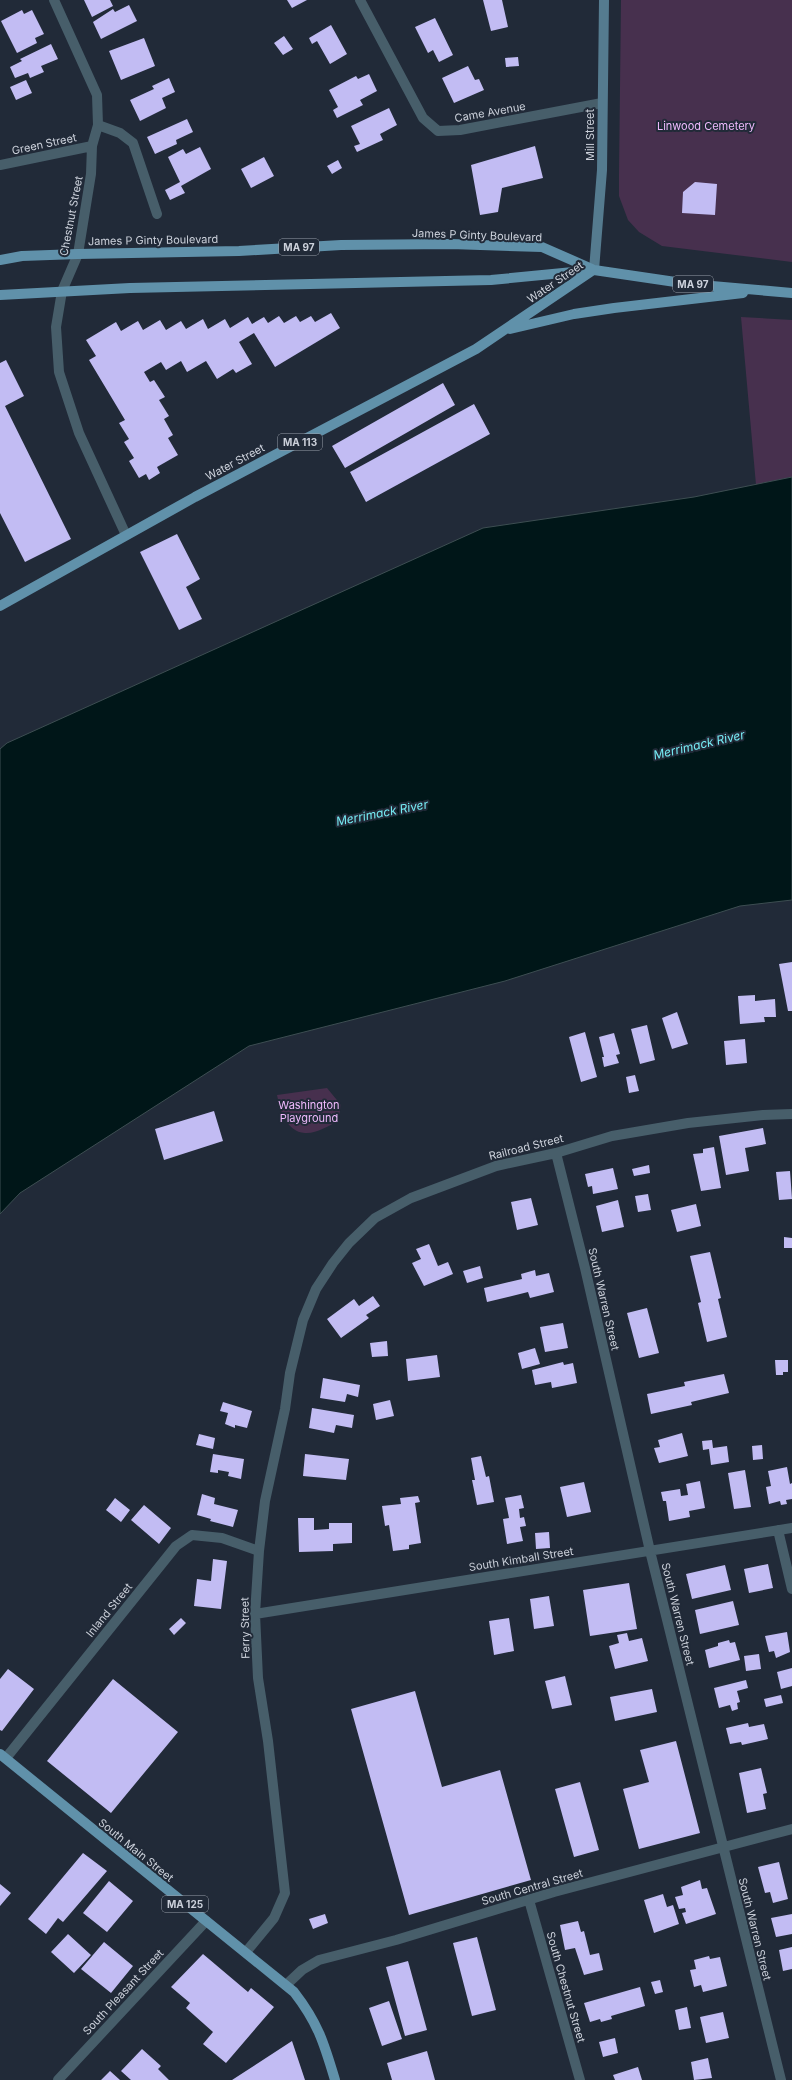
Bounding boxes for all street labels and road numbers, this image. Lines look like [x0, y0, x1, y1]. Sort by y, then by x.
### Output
street label: Came Avenue [453, 99, 527, 125]
street label: Mill Street [583, 109, 597, 161]
street label: Green Street [10, 130, 78, 158]
street label: Chestnut Street [56, 174, 86, 257]
street label: James P Ginty Boulevard [412, 226, 542, 244]
street label: James P Ginty Boulevard [88, 232, 218, 248]
road number: MA 97 [279, 239, 319, 255]
street label: Water Street [524, 258, 586, 306]
road number: MA 97 [673, 276, 713, 292]
road number: MA 113 [278, 434, 322, 450]
street label: Water Street [203, 440, 267, 483]
street label: Railroad Street [487, 1131, 565, 1163]
street label: South Warren Street [585, 1246, 623, 1352]
street label: South Kimball Street [468, 1544, 575, 1574]
street label: South Warren Street [658, 1561, 698, 1667]
street label: Inland Street [83, 1580, 135, 1640]
street label: Ferry Street [237, 1597, 253, 1659]
street label: South Main Street [96, 1815, 177, 1885]
street label: South Central Street [480, 1866, 585, 1908]
street label: South Warren Street [735, 1876, 775, 1982]
road number: MA 125 [162, 1896, 208, 1912]
street label: South Chestnut Street [543, 1930, 589, 2044]
street label: South Pleasant Street [80, 1946, 167, 2038]

